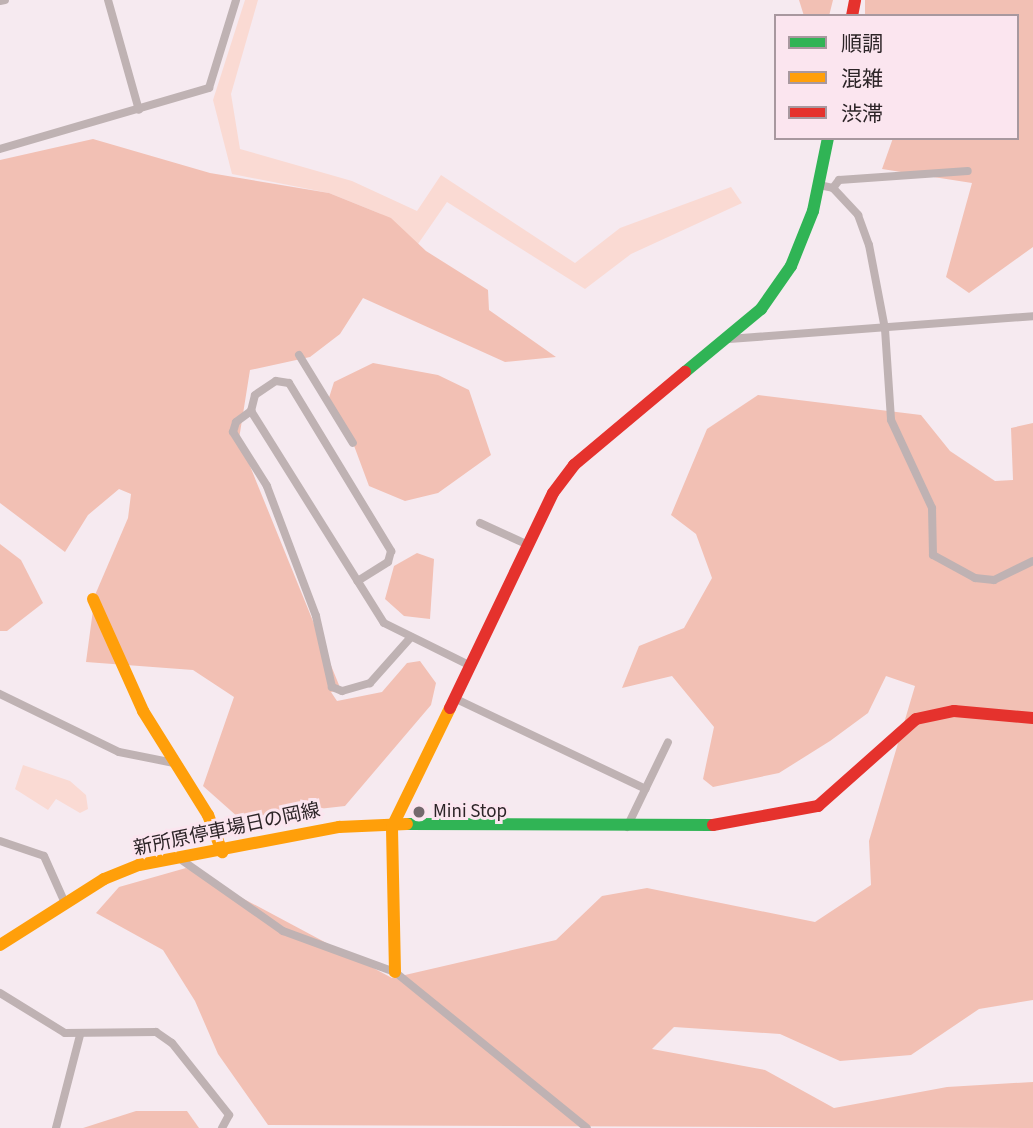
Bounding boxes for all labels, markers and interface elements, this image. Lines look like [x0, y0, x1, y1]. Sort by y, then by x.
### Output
legend [774, 14, 1019, 140]
text: 順調 [841, 29, 883, 59]
text: 混雑 [841, 64, 883, 94]
text: 渋滞 [841, 99, 883, 129]
street label: 新所原停車場日の岡線 [132, 799, 322, 861]
place label: Mini Stop [433, 801, 507, 823]
marker: Mini Stop [411, 804, 427, 820]

